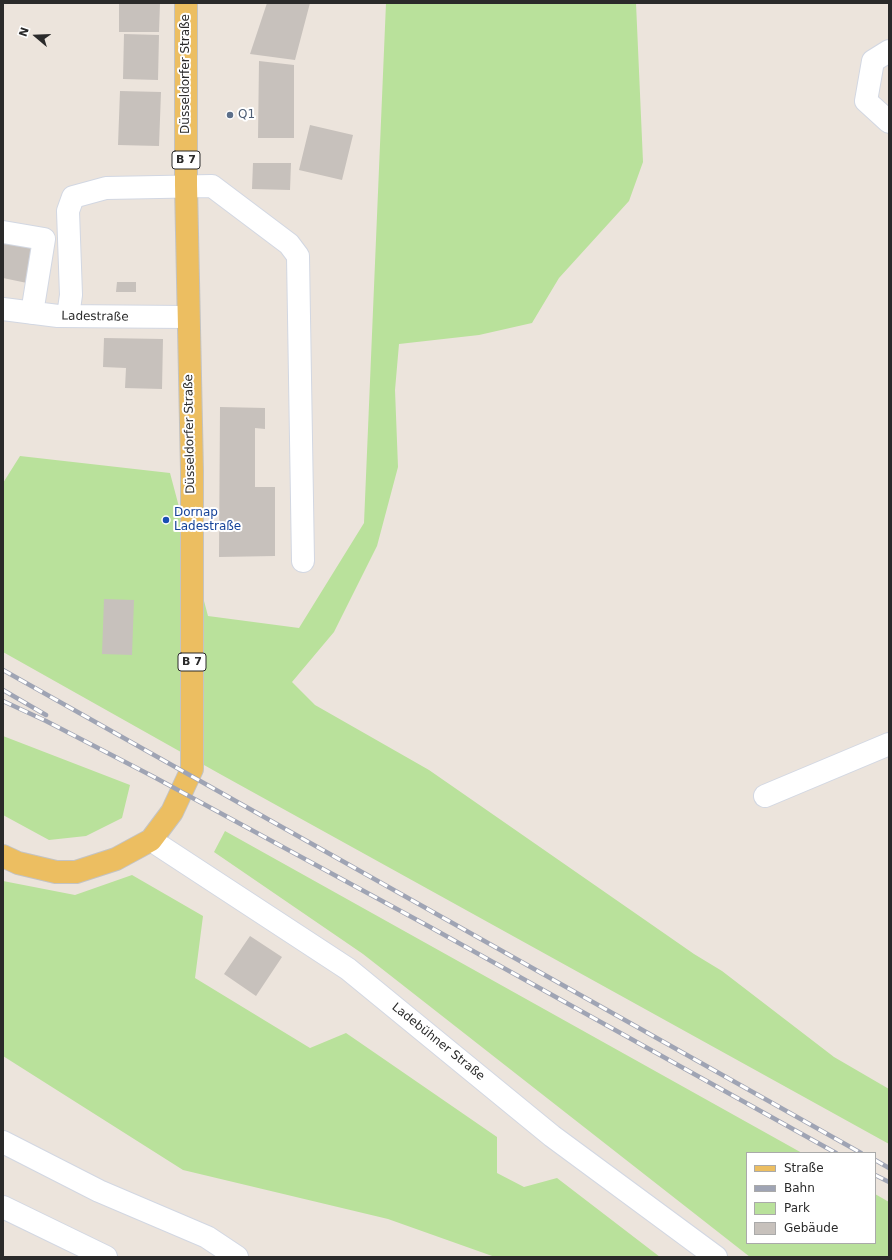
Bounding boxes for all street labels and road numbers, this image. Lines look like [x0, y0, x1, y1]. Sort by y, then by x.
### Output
street label: Düsseldorfer Straße [179, 14, 193, 134]
road number: B 7 [172, 151, 200, 169]
street label: Ladestraße [61, 309, 129, 325]
street label: Düsseldorfer Straße [182, 374, 198, 494]
road number: B 7 [178, 653, 206, 671]
street label: Ladebühner Straße [389, 1000, 487, 1084]

